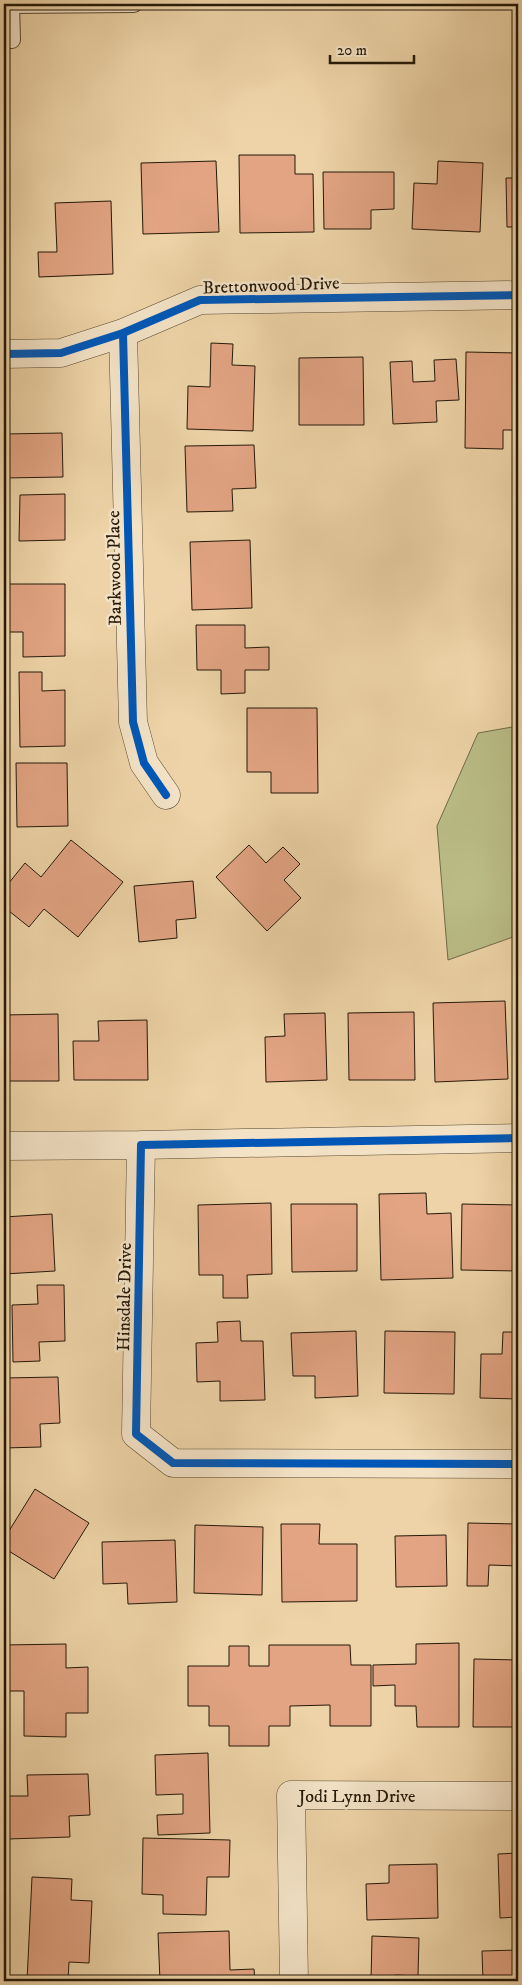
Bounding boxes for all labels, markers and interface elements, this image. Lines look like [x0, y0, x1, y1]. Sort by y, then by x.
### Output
scale bar [330, 32, 413, 64]
text: 20 m [337, 41, 367, 60]
street label: Brettonwood Drive [202, 273, 340, 299]
street label: Barkwood Place [103, 510, 127, 626]
street label: Hinsdale Drive [113, 1243, 137, 1351]
street label: Jodi Lynn Drive [296, 1786, 416, 1808]

